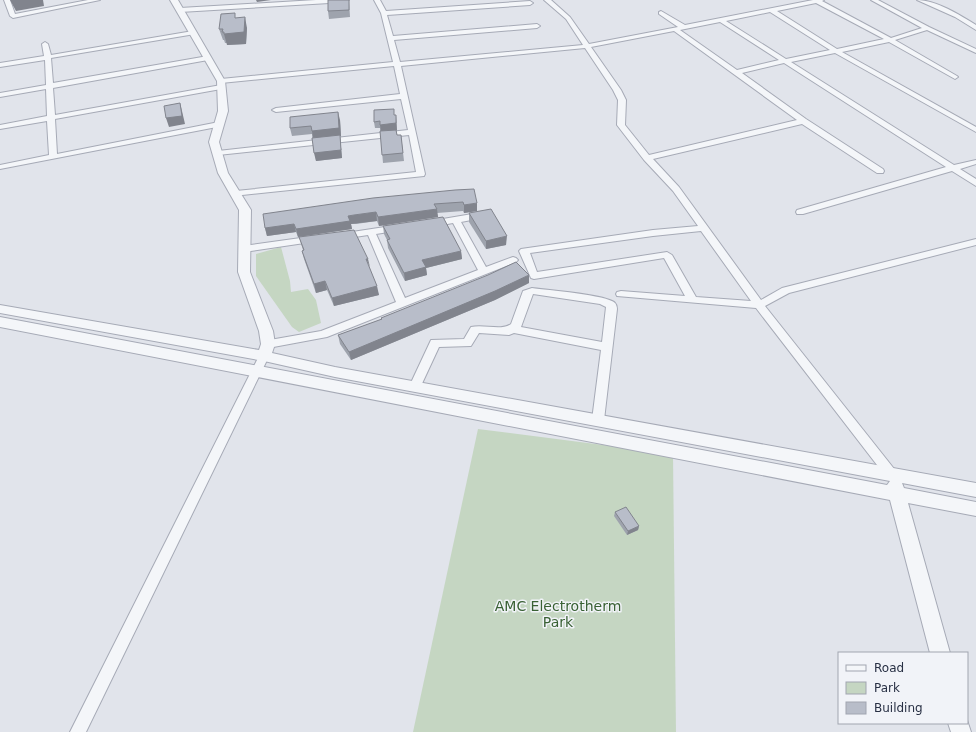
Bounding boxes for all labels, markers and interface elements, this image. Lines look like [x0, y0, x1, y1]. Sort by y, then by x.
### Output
park label: AMC Electrotherm Park [495, 598, 621, 630]
legend [838, 652, 968, 724]
text: Road [874, 661, 904, 675]
text: Park [874, 681, 900, 695]
text: Building [874, 701, 923, 715]

